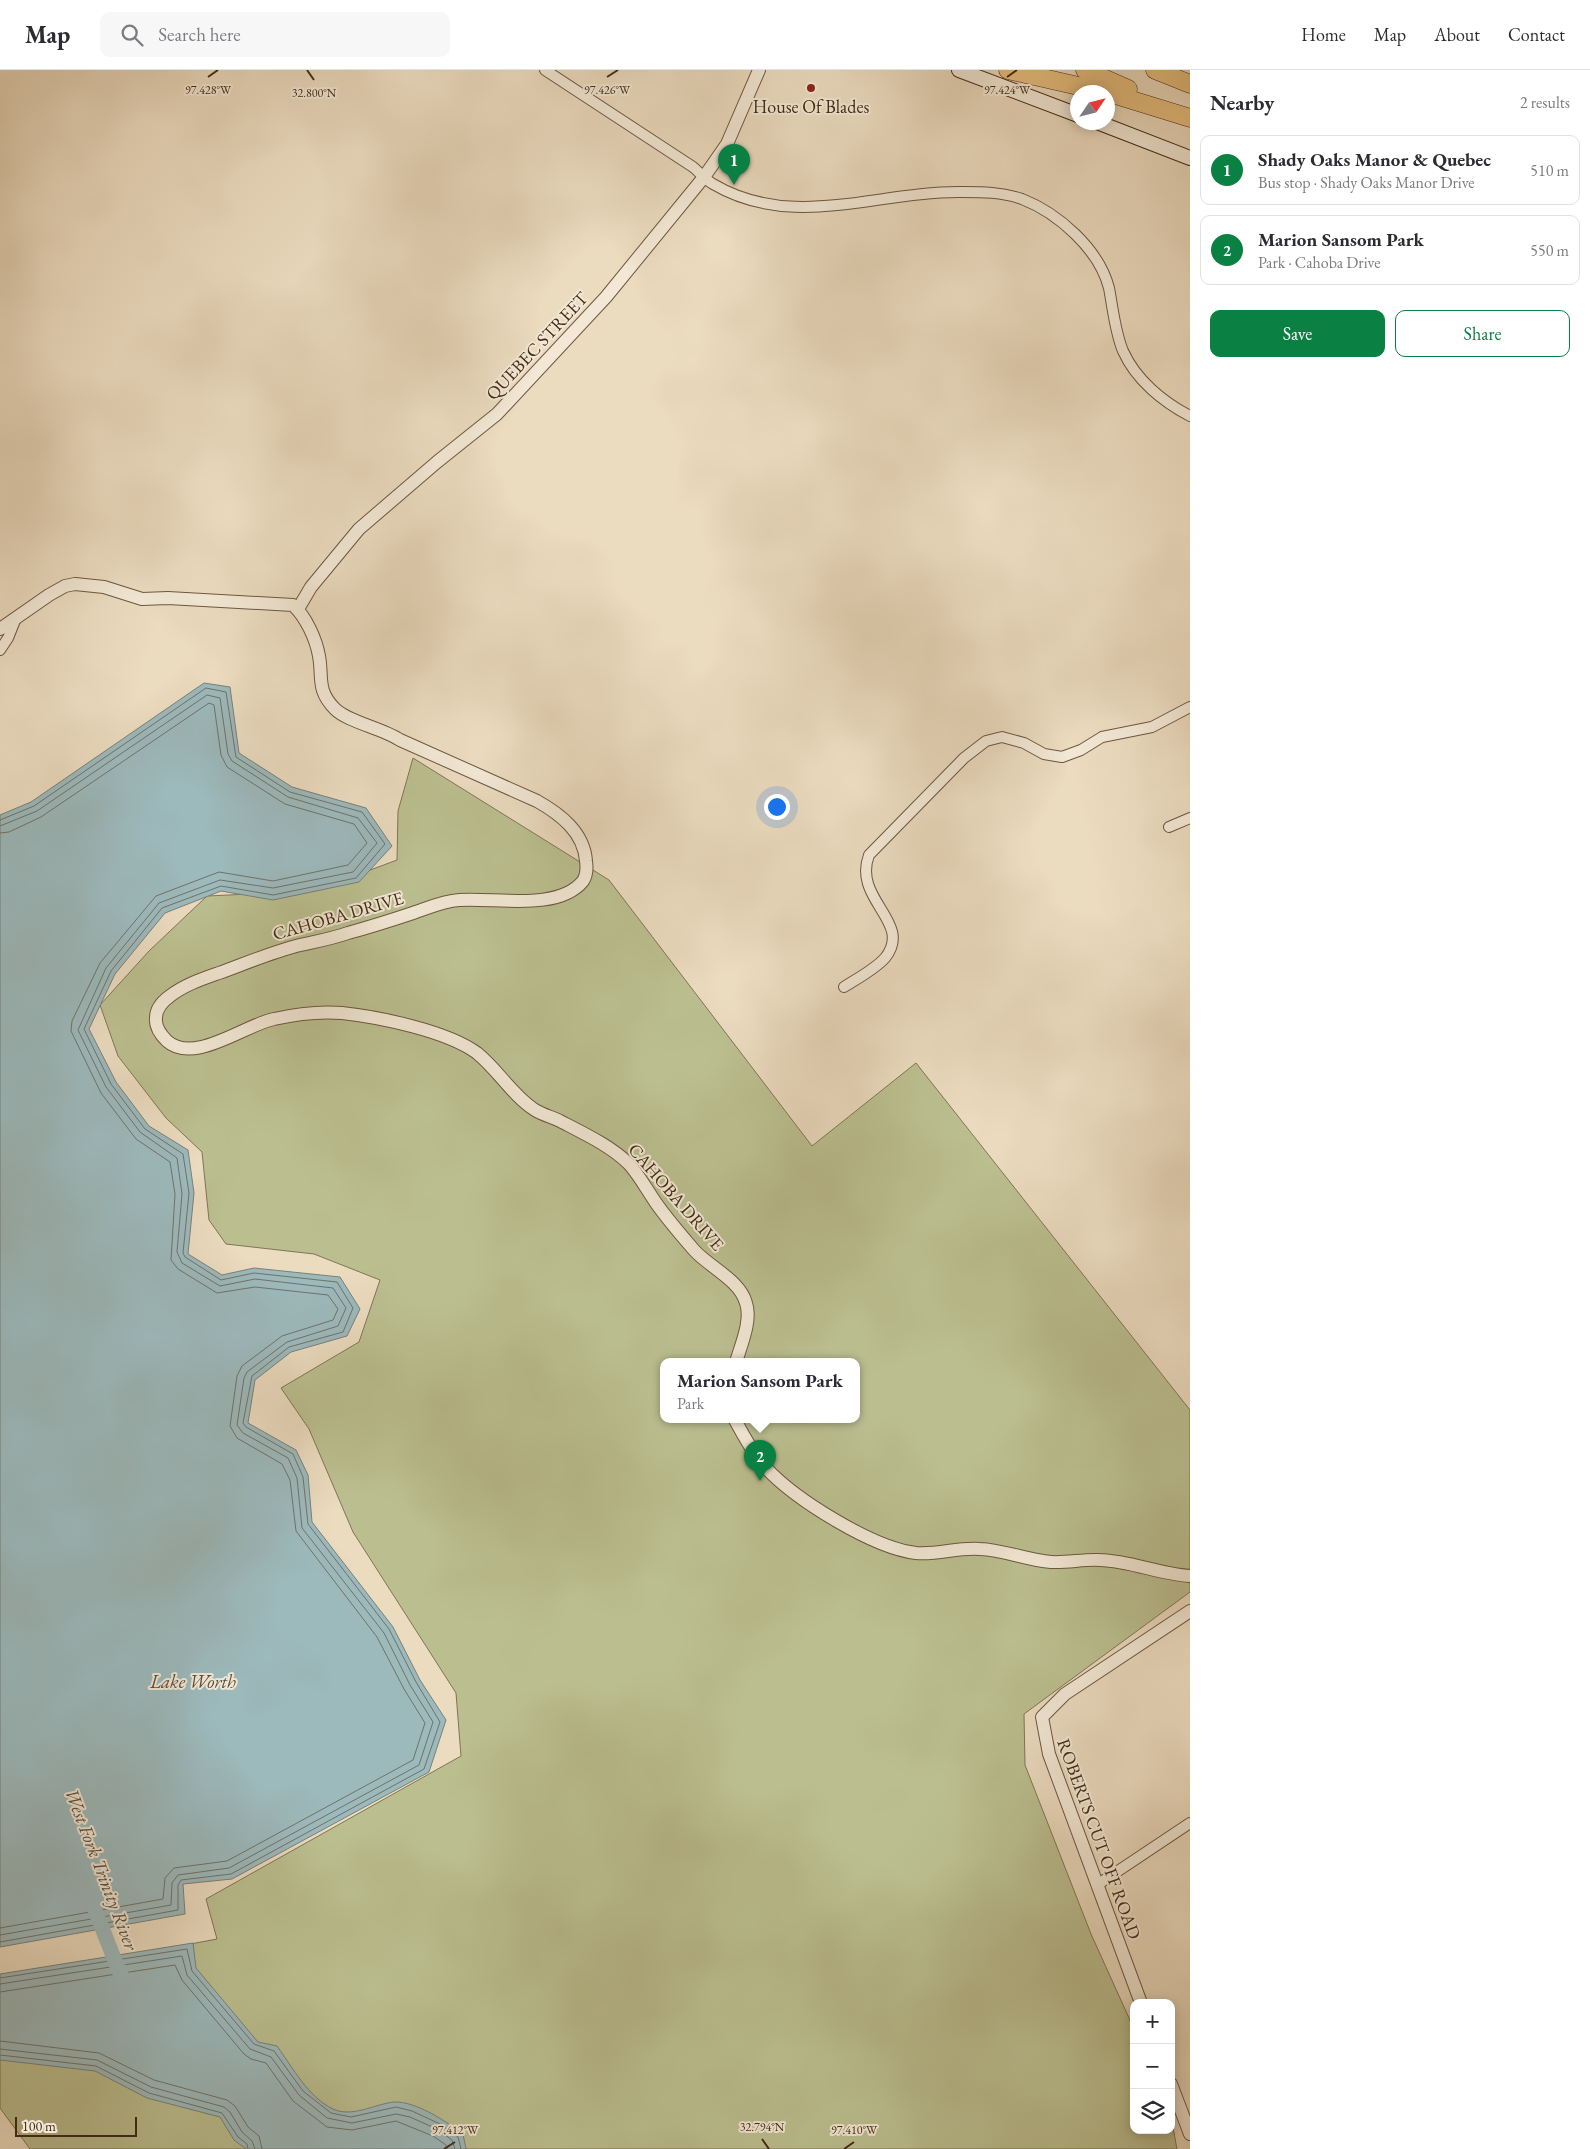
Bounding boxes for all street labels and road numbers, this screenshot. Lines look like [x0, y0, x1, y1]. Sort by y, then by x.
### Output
street label: QUEBEC STREET [481, 286, 593, 405]
street label: CAHOBA DRIVE [270, 886, 406, 945]
street label: CAHOBA DRIVE [623, 1138, 729, 1255]
street label: ROBERTS CUT OFF ROAD [1052, 1735, 1147, 1942]

